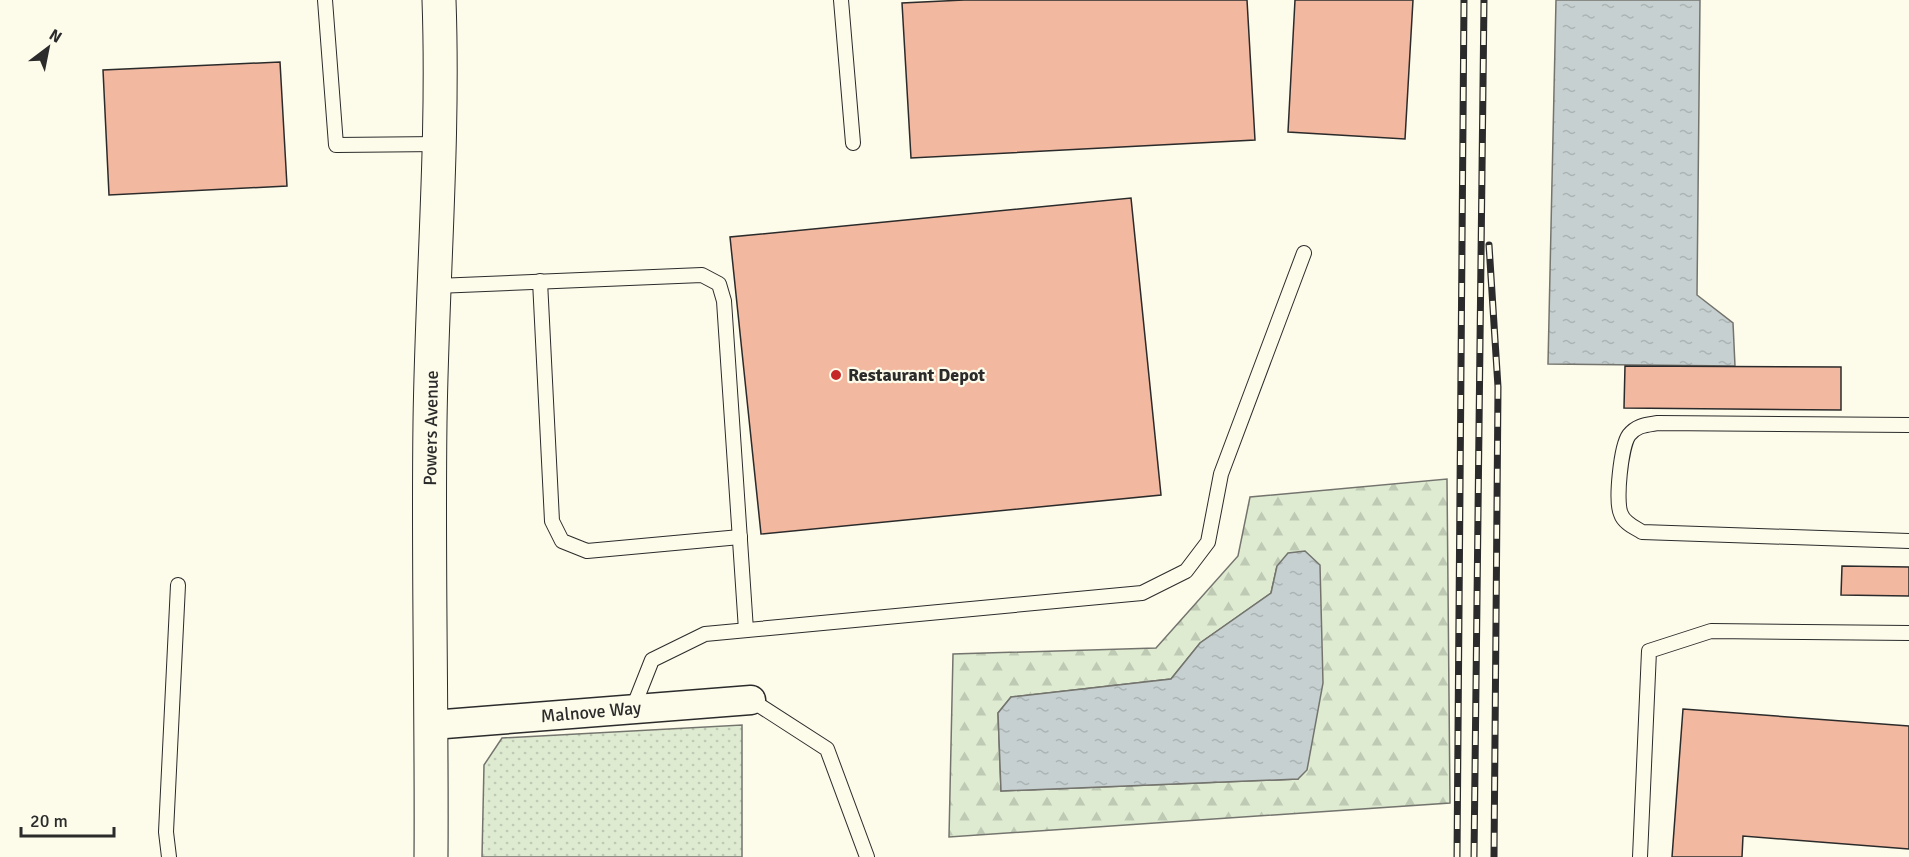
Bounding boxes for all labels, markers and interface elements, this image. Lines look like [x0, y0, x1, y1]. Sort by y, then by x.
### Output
north arrow [18, 18, 78, 78]
text: N [45, 25, 65, 48]
place label: Restaurant Depot [848, 364, 985, 386]
marker: Restaurant Depot [829, 368, 843, 382]
street label: Powers Avenue [419, 370, 443, 486]
street label: Malnove Way [540, 697, 643, 727]
scale bar [21, 800, 114, 838]
text: 20 m [30, 810, 68, 832]

